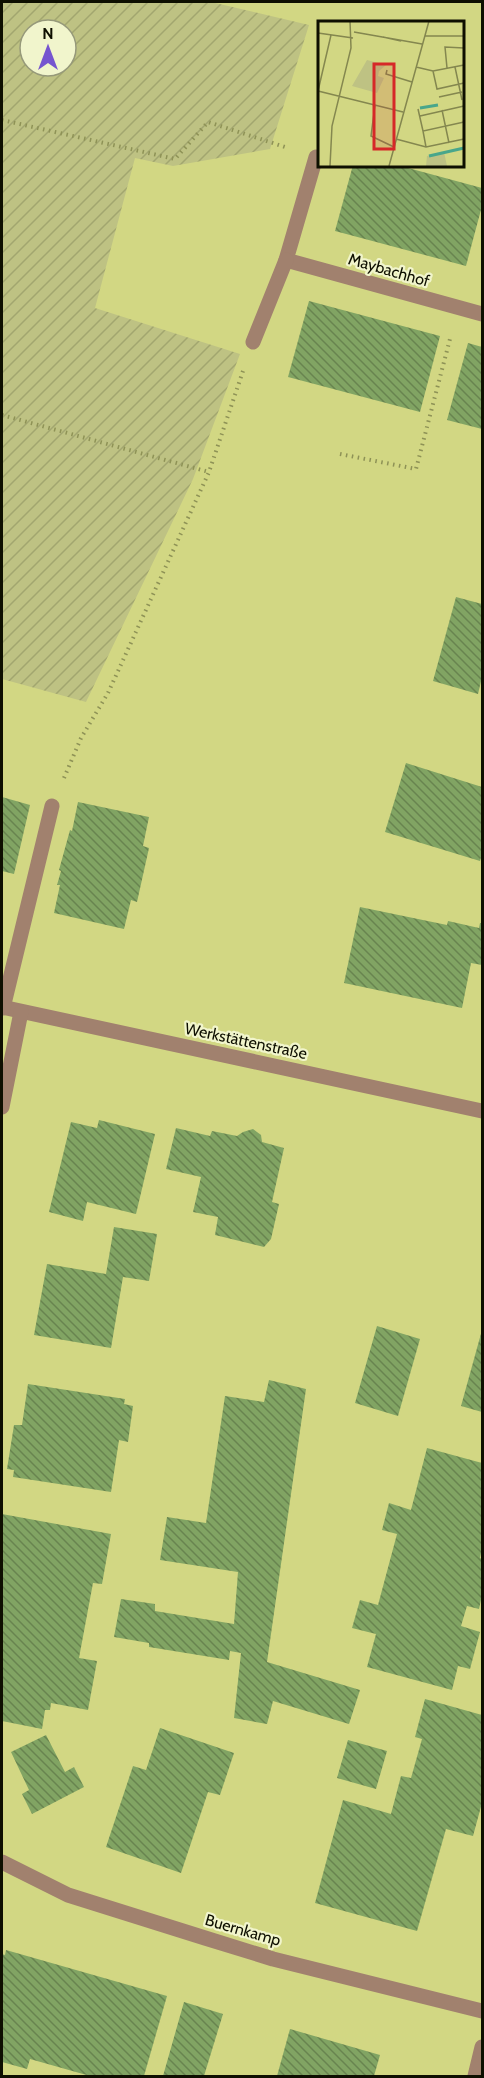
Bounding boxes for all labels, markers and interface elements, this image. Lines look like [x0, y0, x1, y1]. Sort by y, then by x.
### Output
north arrow [18, 18, 78, 78]
inset map [318, 21, 463, 166]
text: N [42, 24, 54, 43]
street label: Maybachhof [346, 249, 432, 291]
street label: Werkstättenstraße [183, 1019, 309, 1063]
street label: Buernkamp [203, 1910, 283, 1950]

